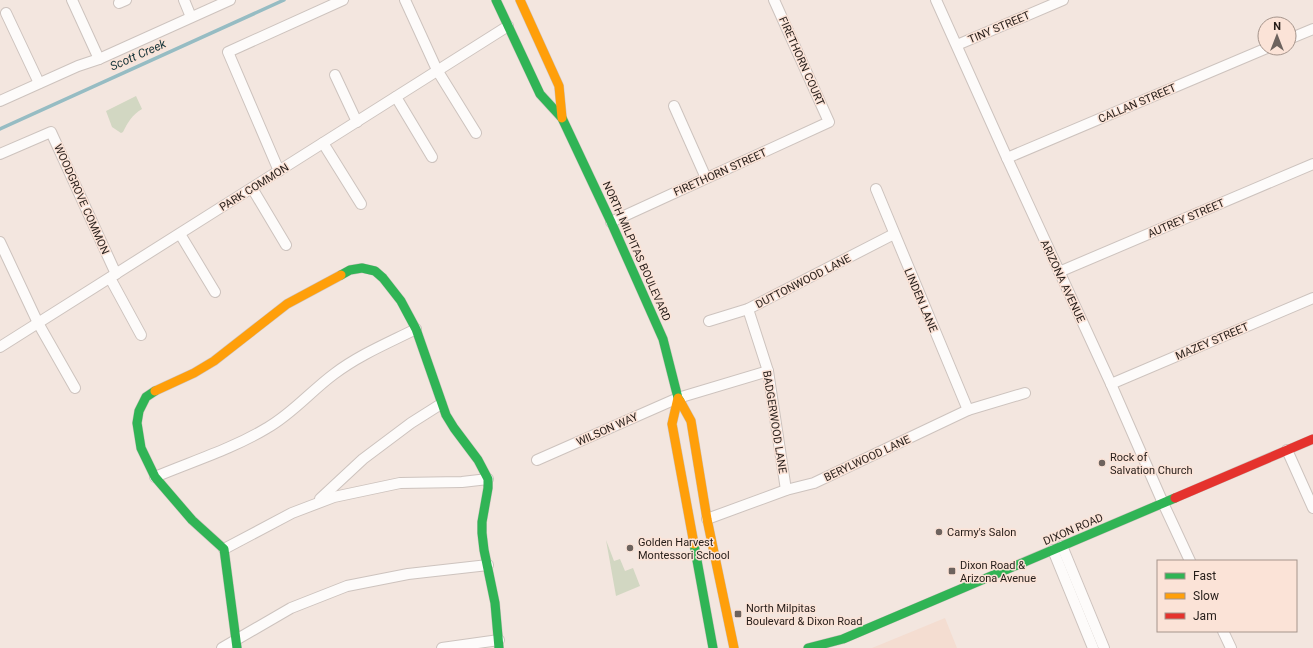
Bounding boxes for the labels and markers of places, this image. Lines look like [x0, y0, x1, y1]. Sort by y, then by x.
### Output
place label: Rock of Salvation Church [1110, 451, 1193, 477]
marker: Rock of Salvation Church [1097, 458, 1107, 468]
place label: Carmy's Salon [947, 526, 1016, 539]
marker: Carmy's Salon [934, 527, 944, 537]
place label: Golden Harvest Montessori School [638, 536, 730, 562]
marker: Golden Harvest Montessori School [625, 543, 635, 553]
place label: Dixon Road & Arizona Avenue [960, 559, 1036, 585]
marker: Dixon Road & Arizona Avenue [947, 566, 957, 576]
place label: North Milpitas Boulevard & Dixon Road [746, 602, 863, 628]
marker: North Milpitas Boulevard & Dixon Road [733, 609, 743, 619]

